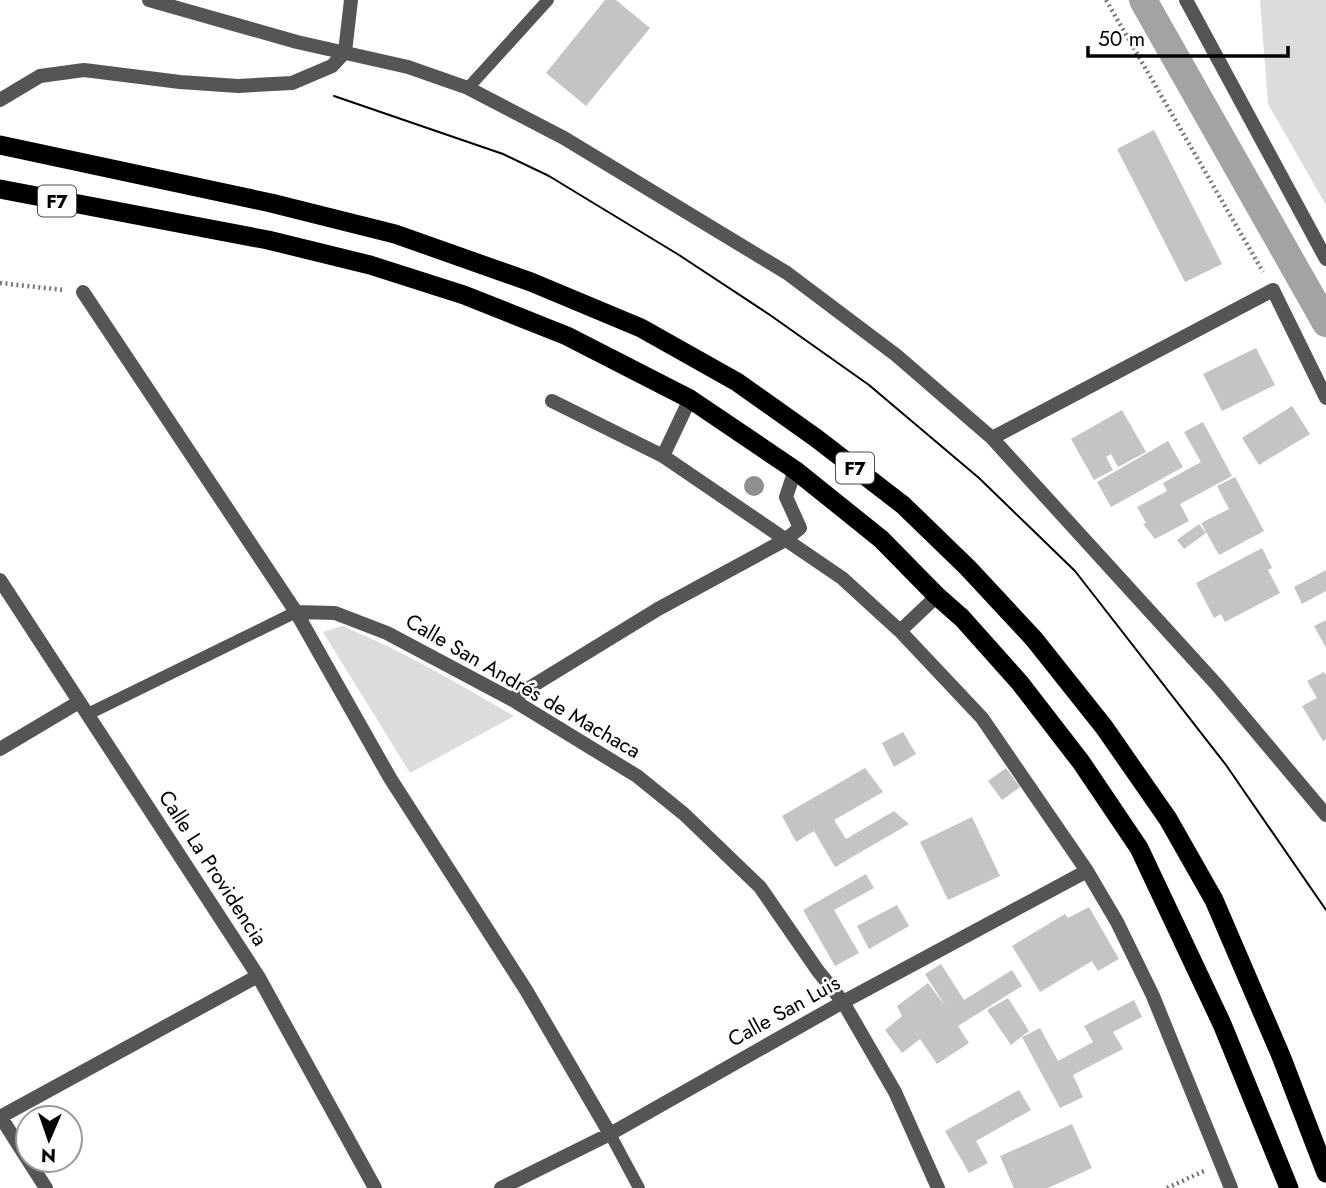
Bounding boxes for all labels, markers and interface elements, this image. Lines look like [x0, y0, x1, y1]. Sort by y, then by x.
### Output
scale bar [1088, 14, 1288, 58]
text: 50 m [1098, 24, 1145, 54]
road number: F7 [38, 186, 76, 216]
road number: F7 [836, 453, 874, 484]
street label: Calle San Andrés de Machaca [400, 606, 646, 766]
street label: Calle La Providencia [151, 784, 275, 952]
street label: Calle San Luis [722, 968, 846, 1054]
north arrow [14, 1104, 84, 1174]
text: N [40, 1142, 56, 1169]

